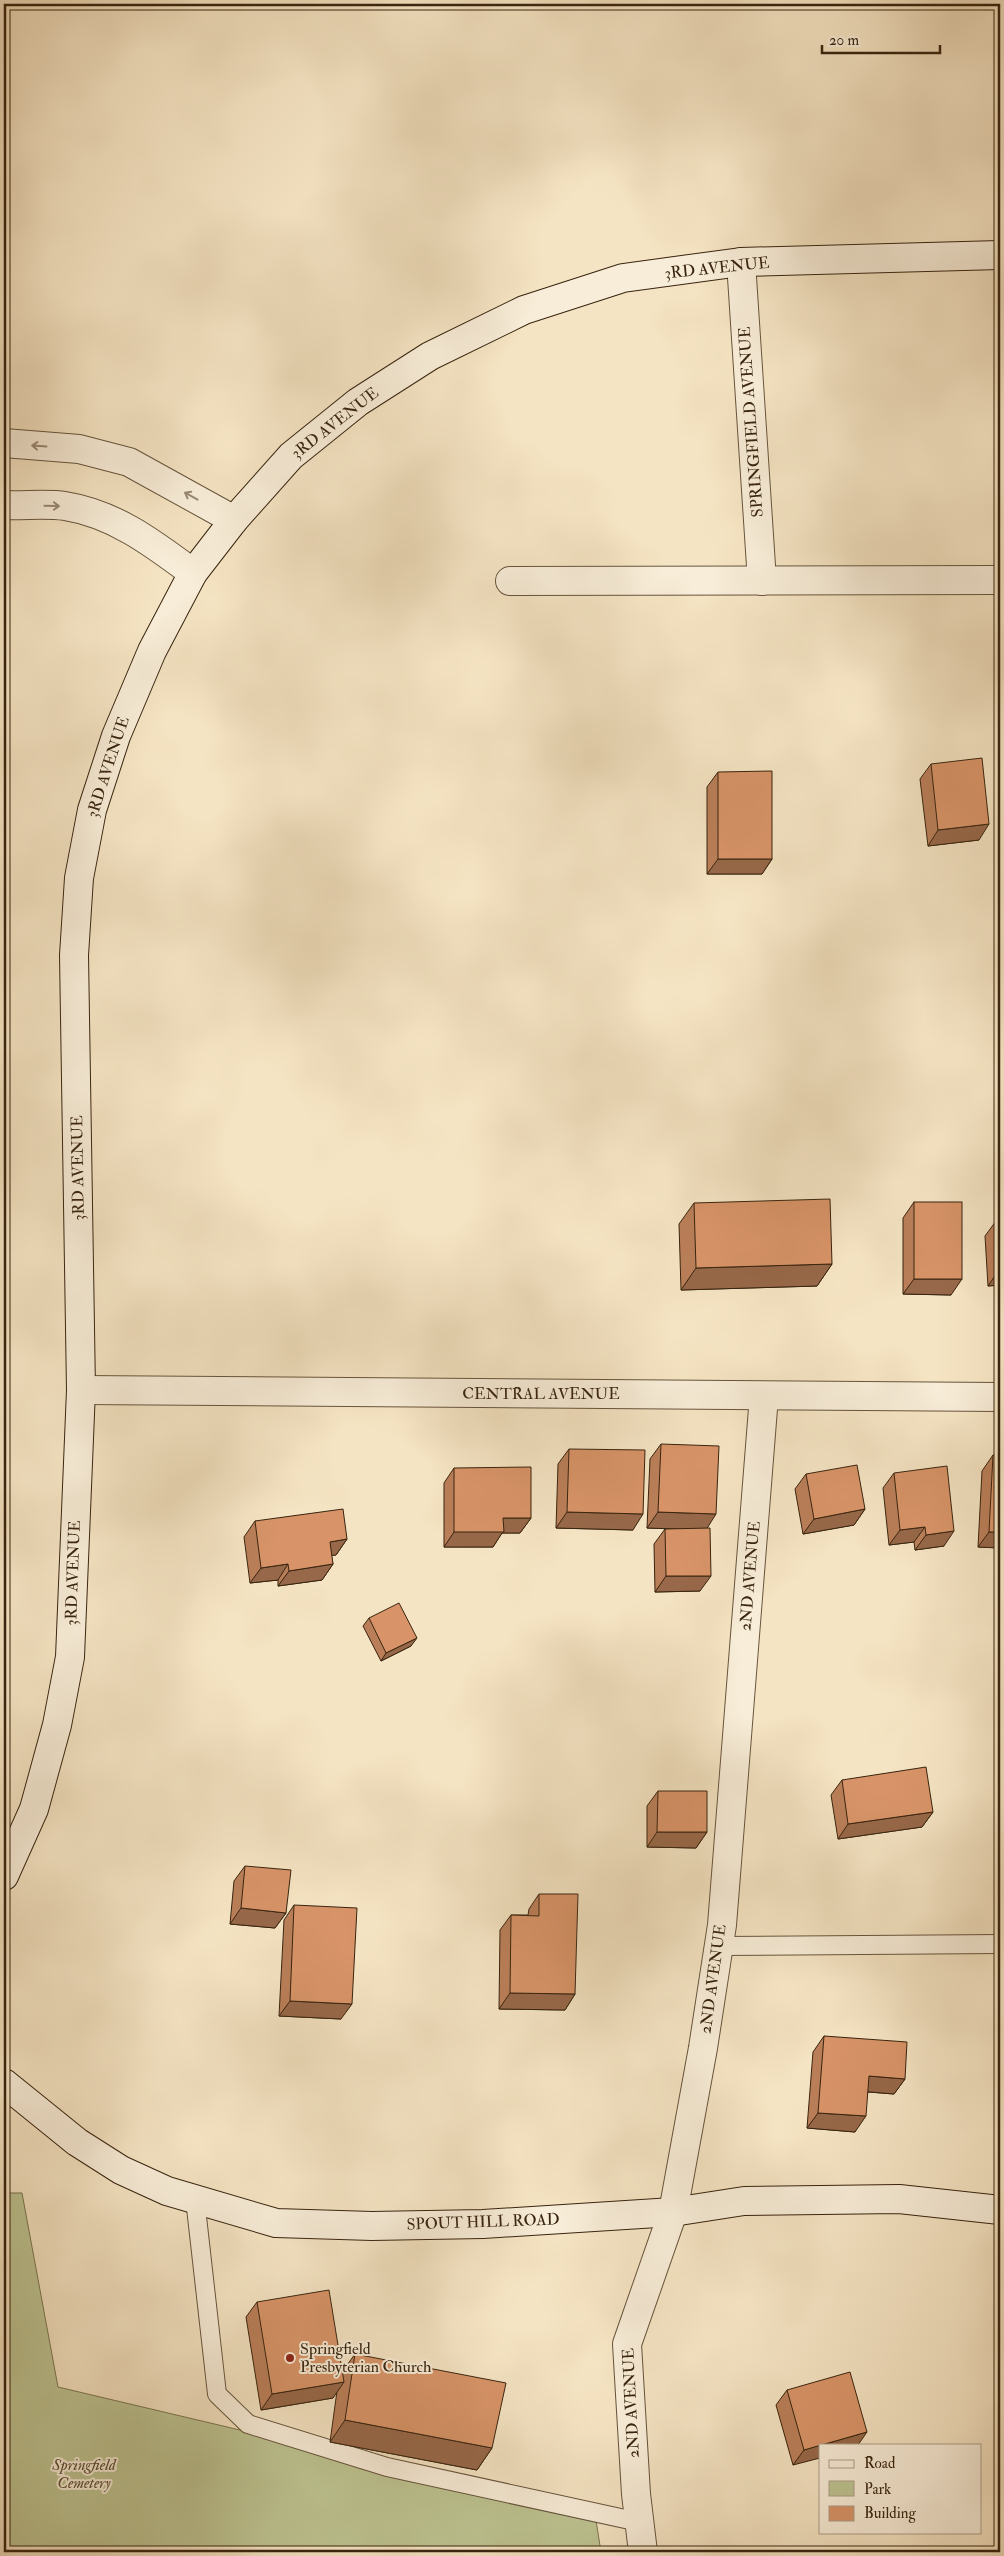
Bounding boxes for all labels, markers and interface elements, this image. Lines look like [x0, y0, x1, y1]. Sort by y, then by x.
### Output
scale bar [822, 22, 939, 54]
text: 20 m [829, 31, 859, 50]
street label: 3RD AVENUE [664, 253, 770, 283]
street label: SPRINGFIELD AVENUE [734, 326, 768, 518]
street label: 3RD AVENUE [287, 383, 383, 463]
one-way arrow [31, 441, 47, 451]
one-way arrow [184, 491, 199, 500]
one-way arrow [44, 501, 60, 511]
street label: 3RD AVENUE [82, 714, 134, 820]
street label: 3RD AVENUE [67, 1115, 89, 1221]
street label: CENTRAL AVENUE [462, 1384, 620, 1404]
street label: 3RD AVENUE [61, 1520, 85, 1626]
street label: 2ND AVENUE [735, 1520, 765, 1632]
street label: 2ND AVENUE [695, 1923, 731, 2035]
street label: SPOUT HILL ROAD [406, 2209, 560, 2235]
place label: Springfield Presbyterian Church [300, 2339, 432, 2377]
street label: 2ND AVENUE [618, 2348, 644, 2458]
marker: Springfield Presbyterian Church [284, 2352, 296, 2364]
legend [819, 2444, 982, 2534]
text: Road [864, 2454, 896, 2473]
park label: Springfield Cemetery [51, 2455, 117, 2493]
text: Park [864, 2480, 891, 2499]
text: Building [864, 2504, 916, 2523]

